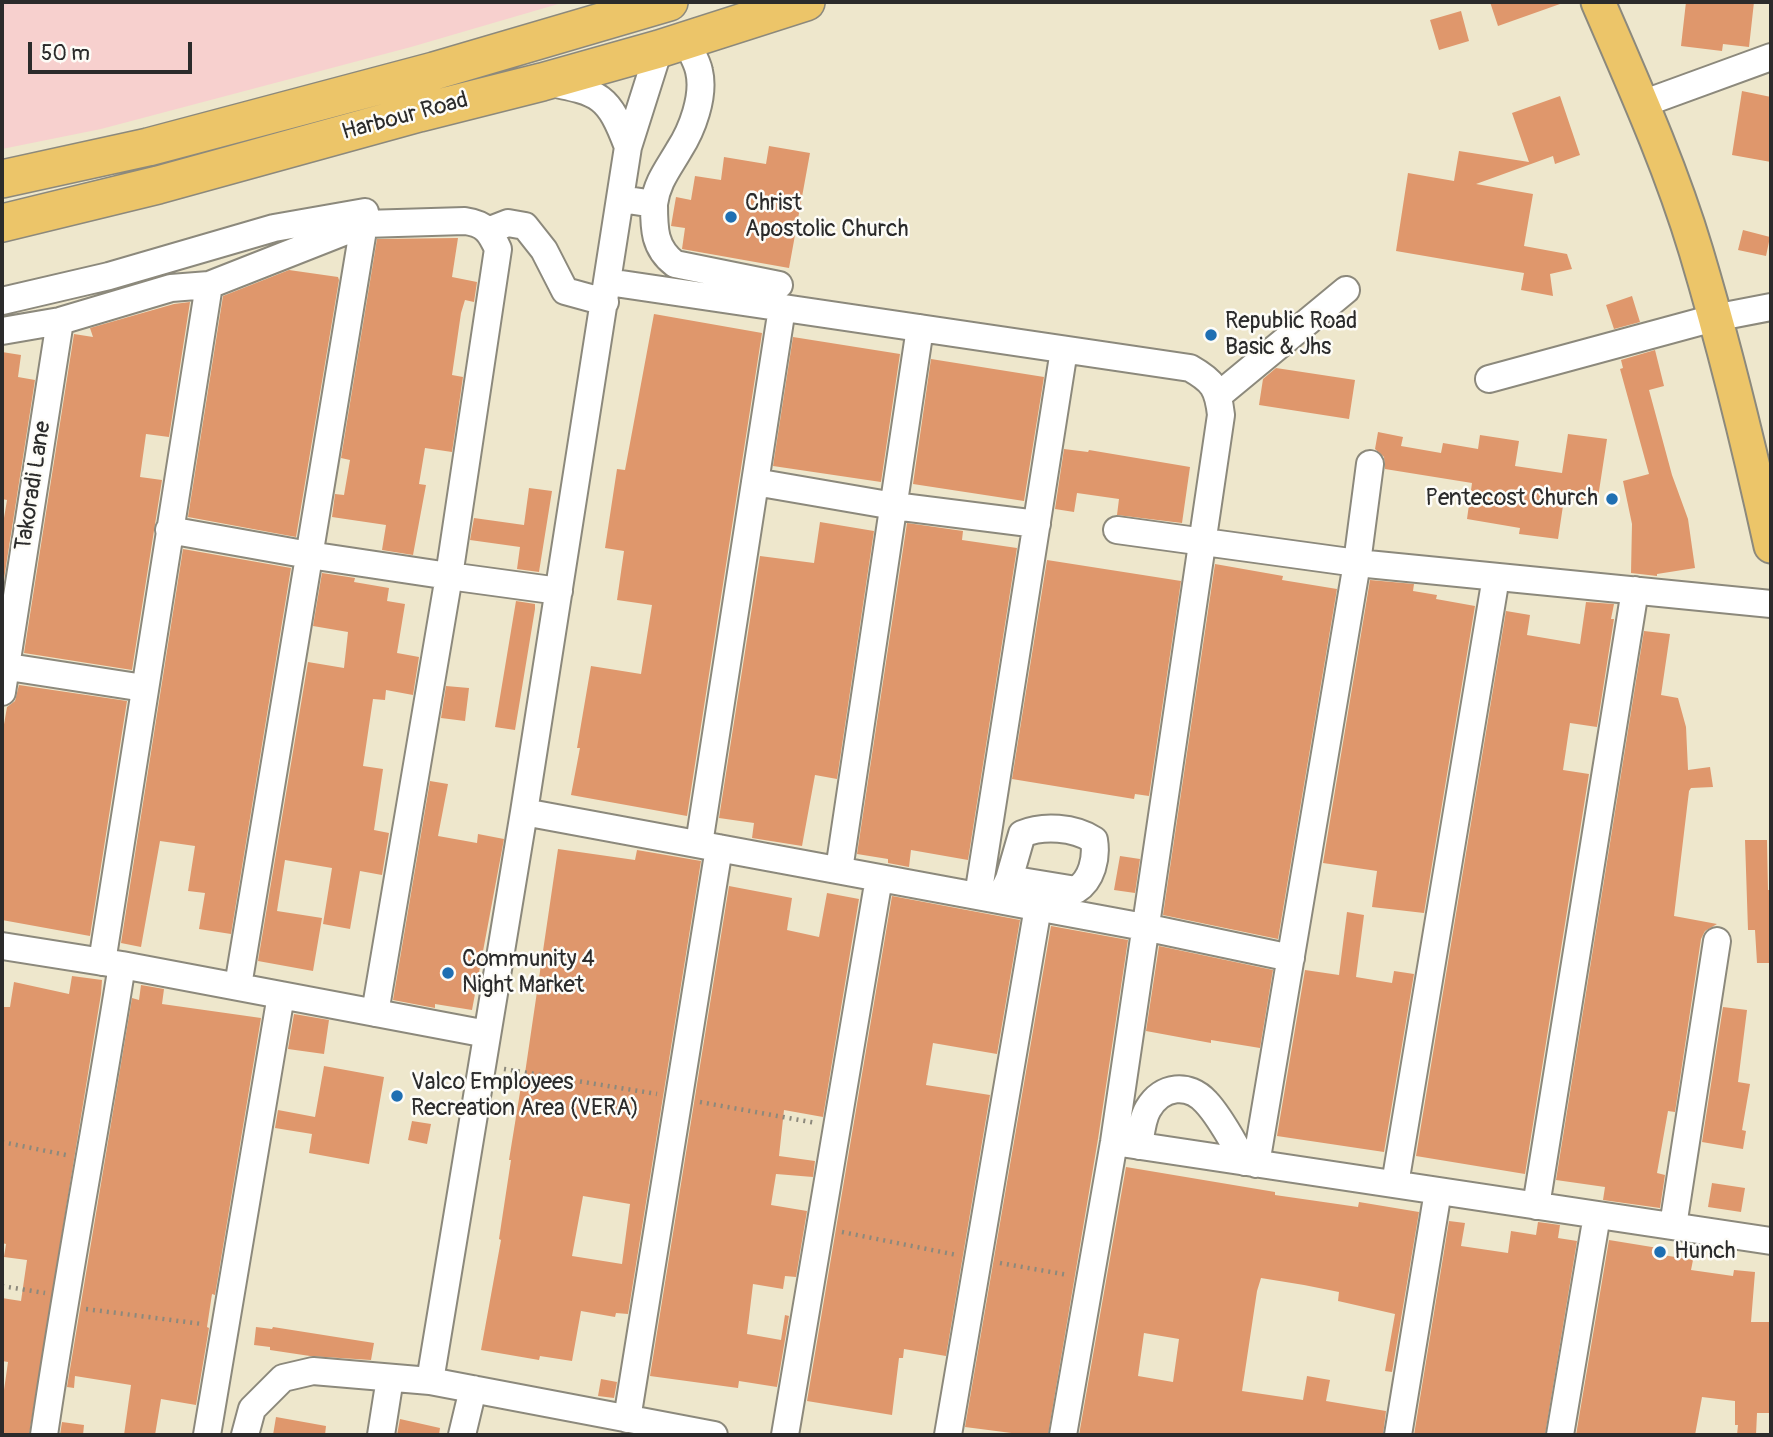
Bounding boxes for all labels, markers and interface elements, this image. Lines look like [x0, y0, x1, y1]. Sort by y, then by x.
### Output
scale bar [32, 28, 196, 72]
text: 50 m [41, 40, 90, 67]
street label: Harbour Road [339, 87, 471, 147]
place label: Christ Apostolic Church [745, 190, 909, 244]
marker: Christ Apostolic Church [723, 209, 739, 225]
place label: Republic Road Basic & Jhs [1225, 308, 1357, 362]
marker: Republic Road Basic & Jhs [1203, 327, 1219, 343]
street label: Takoradi Lane [10, 419, 58, 553]
place label: Pentecost Church [1425, 485, 1598, 513]
marker: Pentecost Church [1604, 491, 1620, 507]
place label: Community 4 Night Market [462, 946, 595, 1000]
marker: Community 4 Night Market [440, 965, 456, 981]
place label: Valco Employees Recreation Area (VERA) [411, 1069, 639, 1123]
marker: Valco Employees Recreation Area (VERA) [389, 1088, 405, 1104]
place label: Hunch [1674, 1238, 1736, 1266]
marker: Hunch [1652, 1244, 1668, 1260]

